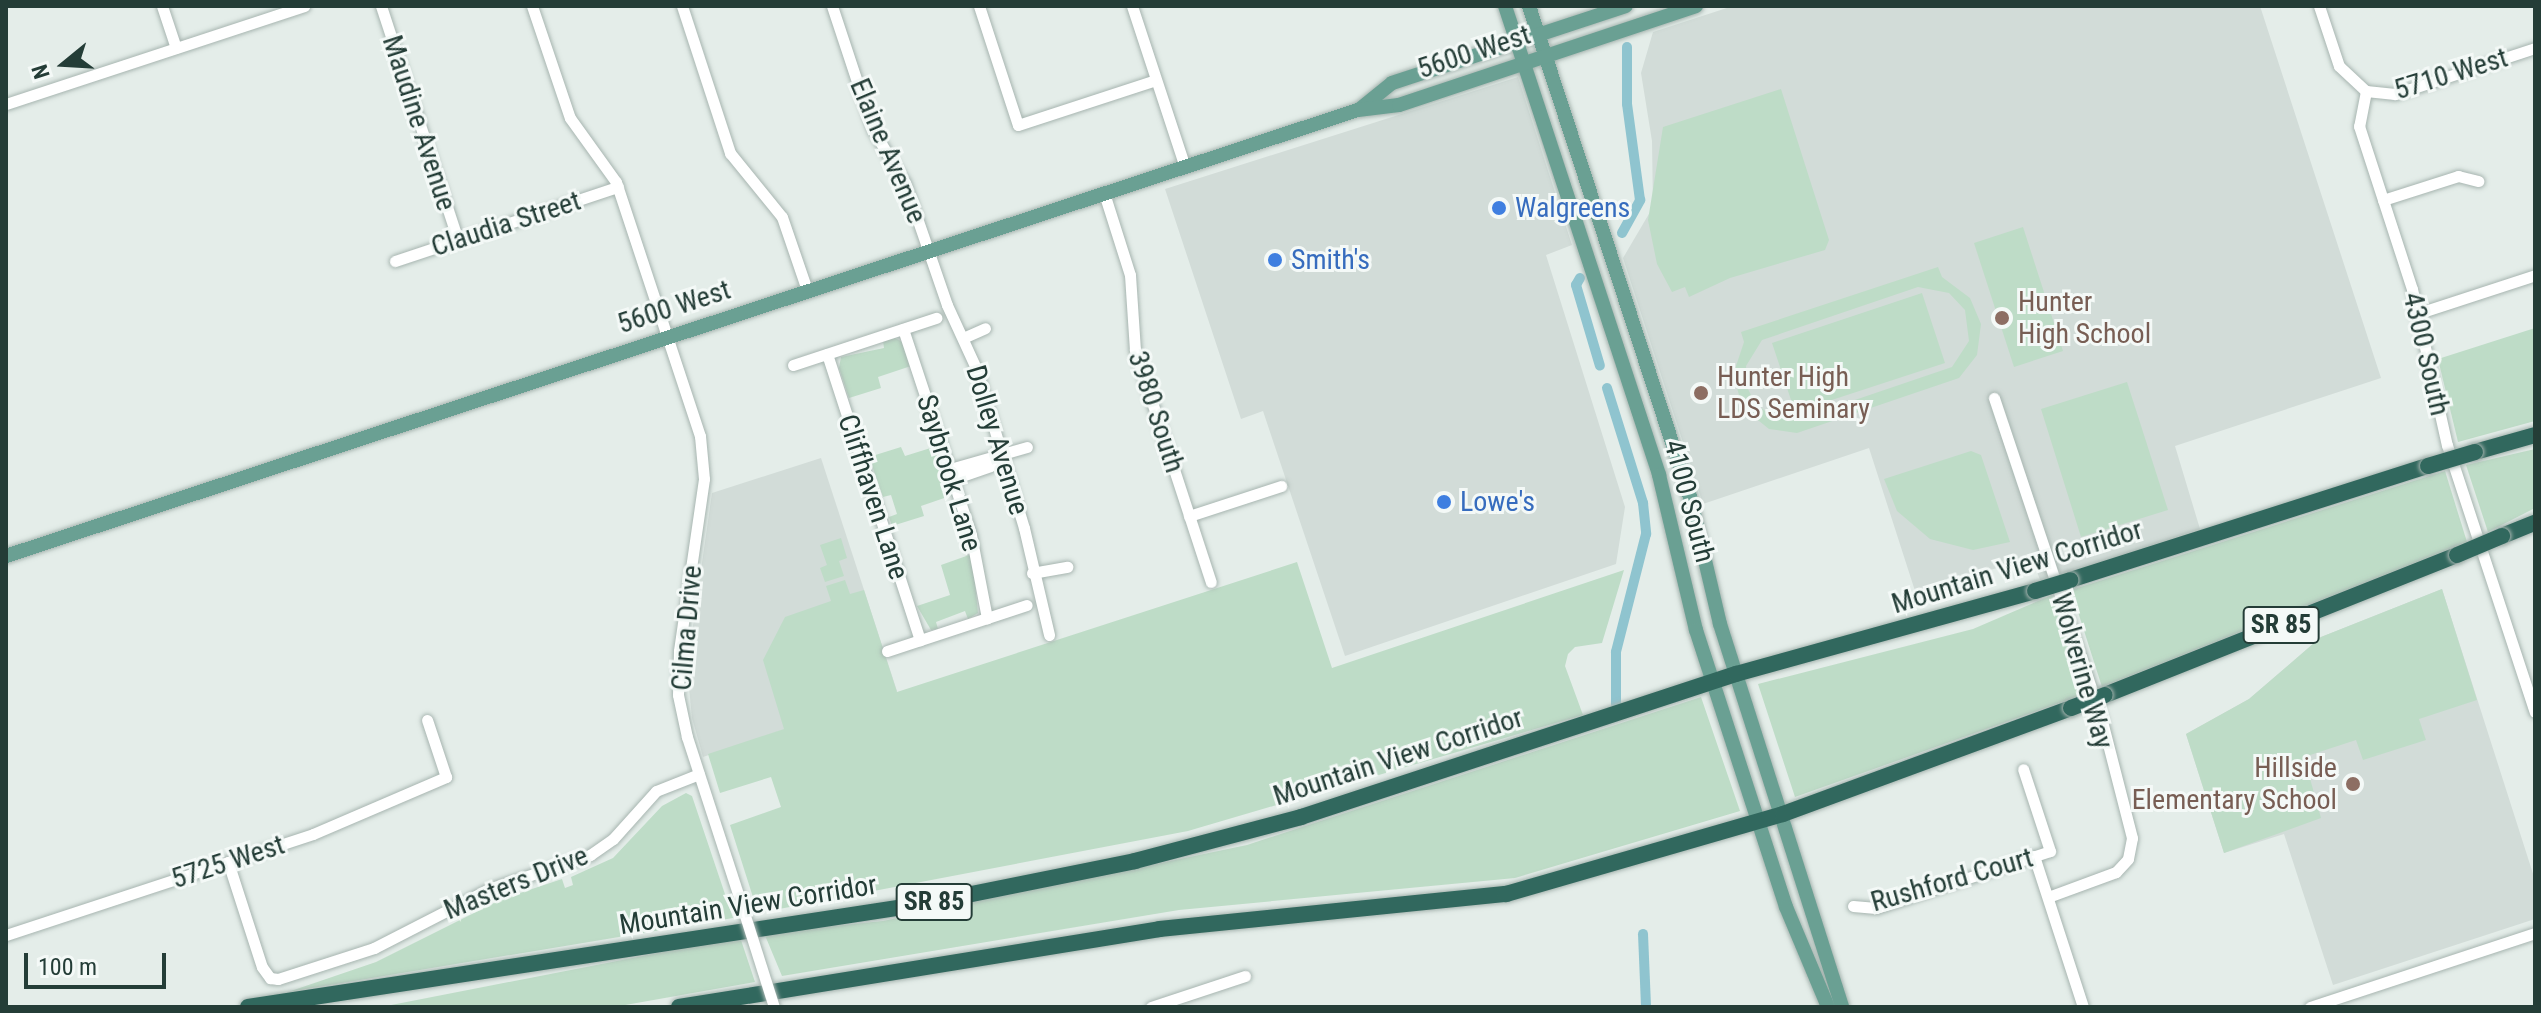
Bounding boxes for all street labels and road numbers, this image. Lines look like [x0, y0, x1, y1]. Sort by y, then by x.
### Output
street label: 5600 West [1413, 18, 1535, 86]
street label: Maudine Avenue [375, 31, 463, 215]
street label: 5710 West [2390, 41, 2512, 107]
street label: Elaine Avenue [842, 74, 934, 228]
street label: Claudia Street [427, 184, 585, 264]
street label: 5600 West [613, 273, 735, 341]
street label: 4300 South [2396, 289, 2456, 419]
street label: 3980 South [1121, 347, 1191, 477]
street label: Dolley Avenue [958, 361, 1036, 519]
street label: Saybrook Lane [909, 391, 989, 555]
street label: Cliffhaven Lane [831, 410, 915, 584]
street label: 4100 South [1657, 436, 1721, 566]
street label: Mountain View Corridor [1888, 513, 2146, 621]
street label: Cilma Drive [665, 564, 709, 692]
street label: Wolverine Way [2044, 589, 2120, 753]
road number: SR 85 [2241, 603, 2321, 647]
street label: Mountain View Corridor [1269, 701, 1527, 813]
street label: 5725 West [167, 828, 289, 896]
street label: Masters Drive [439, 839, 593, 927]
street label: Rushford Court [1867, 841, 2037, 919]
street label: Mountain View Corridor [617, 868, 879, 942]
road number: SR 85 [894, 880, 974, 924]

